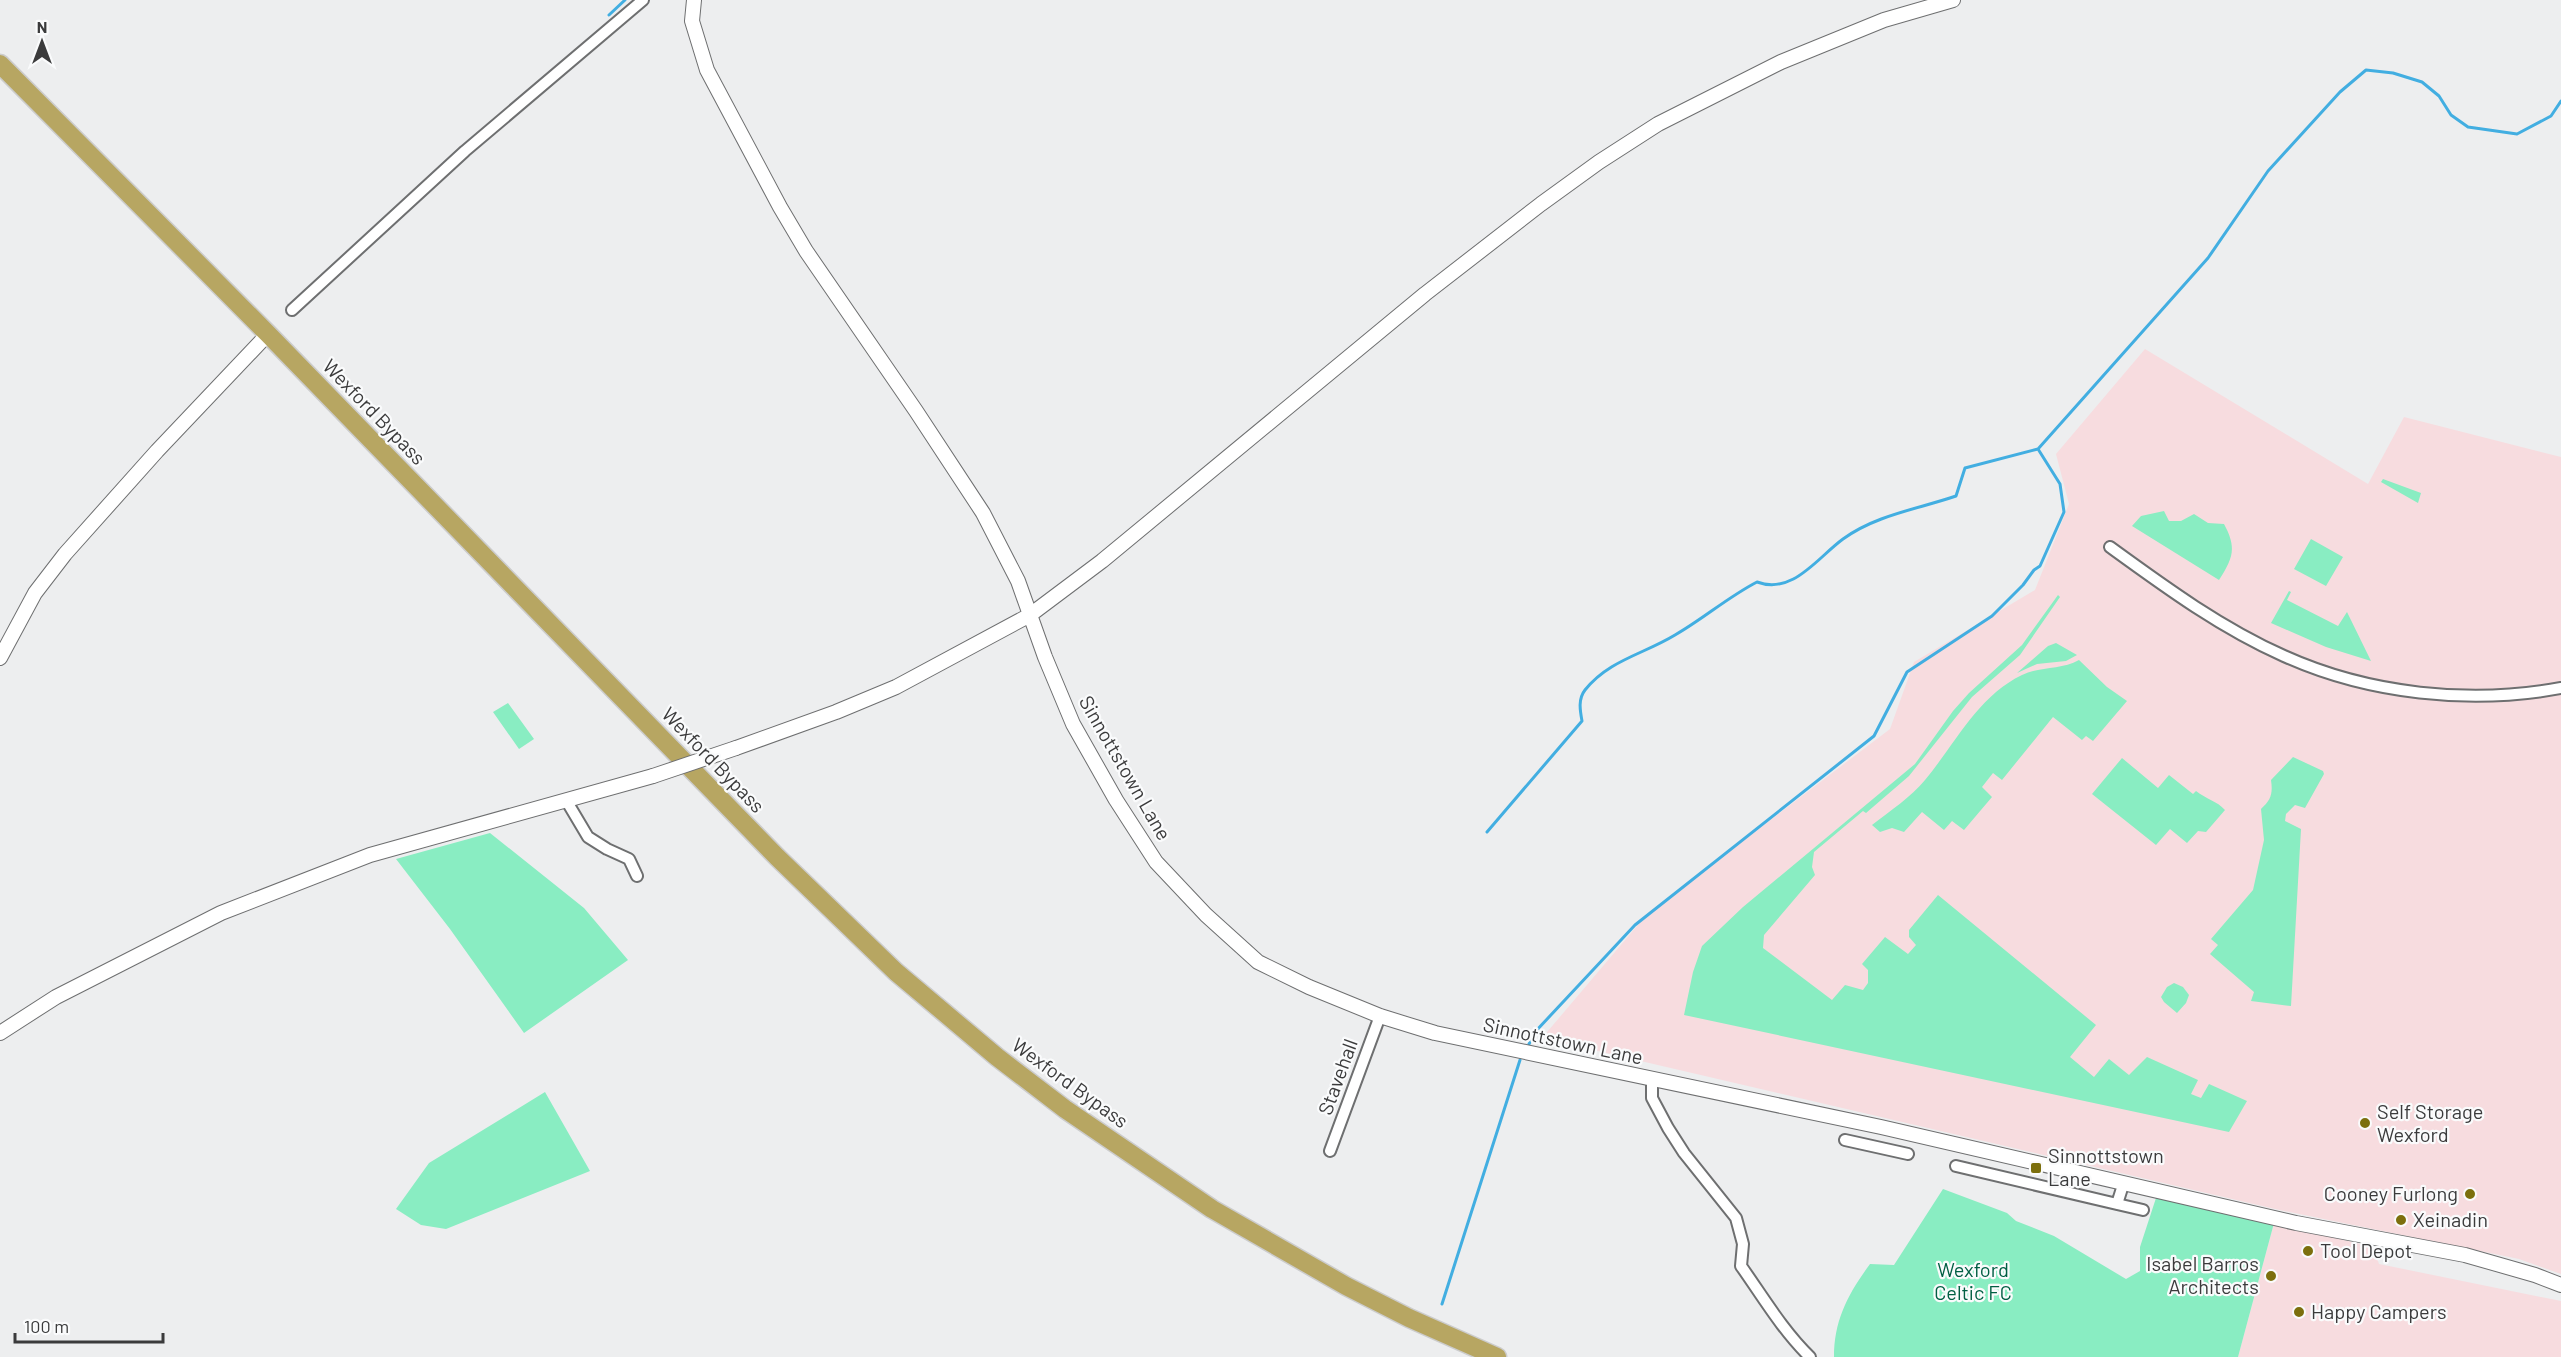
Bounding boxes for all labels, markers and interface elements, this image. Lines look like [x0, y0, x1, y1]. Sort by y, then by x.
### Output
north arrow [12, 12, 72, 72]
text: N [37, 17, 47, 36]
street label: Wexford Bypass [318, 354, 431, 469]
street label: Sinnottstown Lane [1075, 691, 1177, 844]
street label: Wexford Bypass [657, 702, 770, 817]
street label: Sinnottstown Lane [1481, 1011, 1645, 1069]
street label: Wexford Bypass [1008, 1032, 1133, 1132]
street label: Stavehall [1312, 1035, 1362, 1118]
place label: Self Storage Wexford [2377, 1099, 2483, 1146]
marker: Self Storage Wexford [2358, 1116, 2372, 1130]
place label: Sinnottstown Lane [2048, 1143, 2164, 1190]
marker: Sinnottstown Lane [2029, 1161, 2043, 1175]
place label: Cooney Furlong [2324, 1181, 2458, 1205]
marker: Cooney Furlong [2463, 1187, 2477, 1201]
place label: Xeinadin [2413, 1207, 2488, 1231]
marker: Xeinadin [2394, 1213, 2408, 1227]
place label: Tool Depot [2320, 1238, 2412, 1262]
marker: Tool Depot [2301, 1244, 2315, 1258]
place label: Isabel Barros Architects [2146, 1251, 2259, 1298]
park label: Wexford Celtic FC [1934, 1257, 2012, 1304]
marker: Isabel Barros Architects [2264, 1269, 2278, 1283]
place label: Happy Campers [2311, 1299, 2447, 1323]
marker: Happy Campers [2292, 1305, 2306, 1319]
scale bar [15, 1306, 164, 1344]
text: 100 m [24, 1315, 69, 1337]

